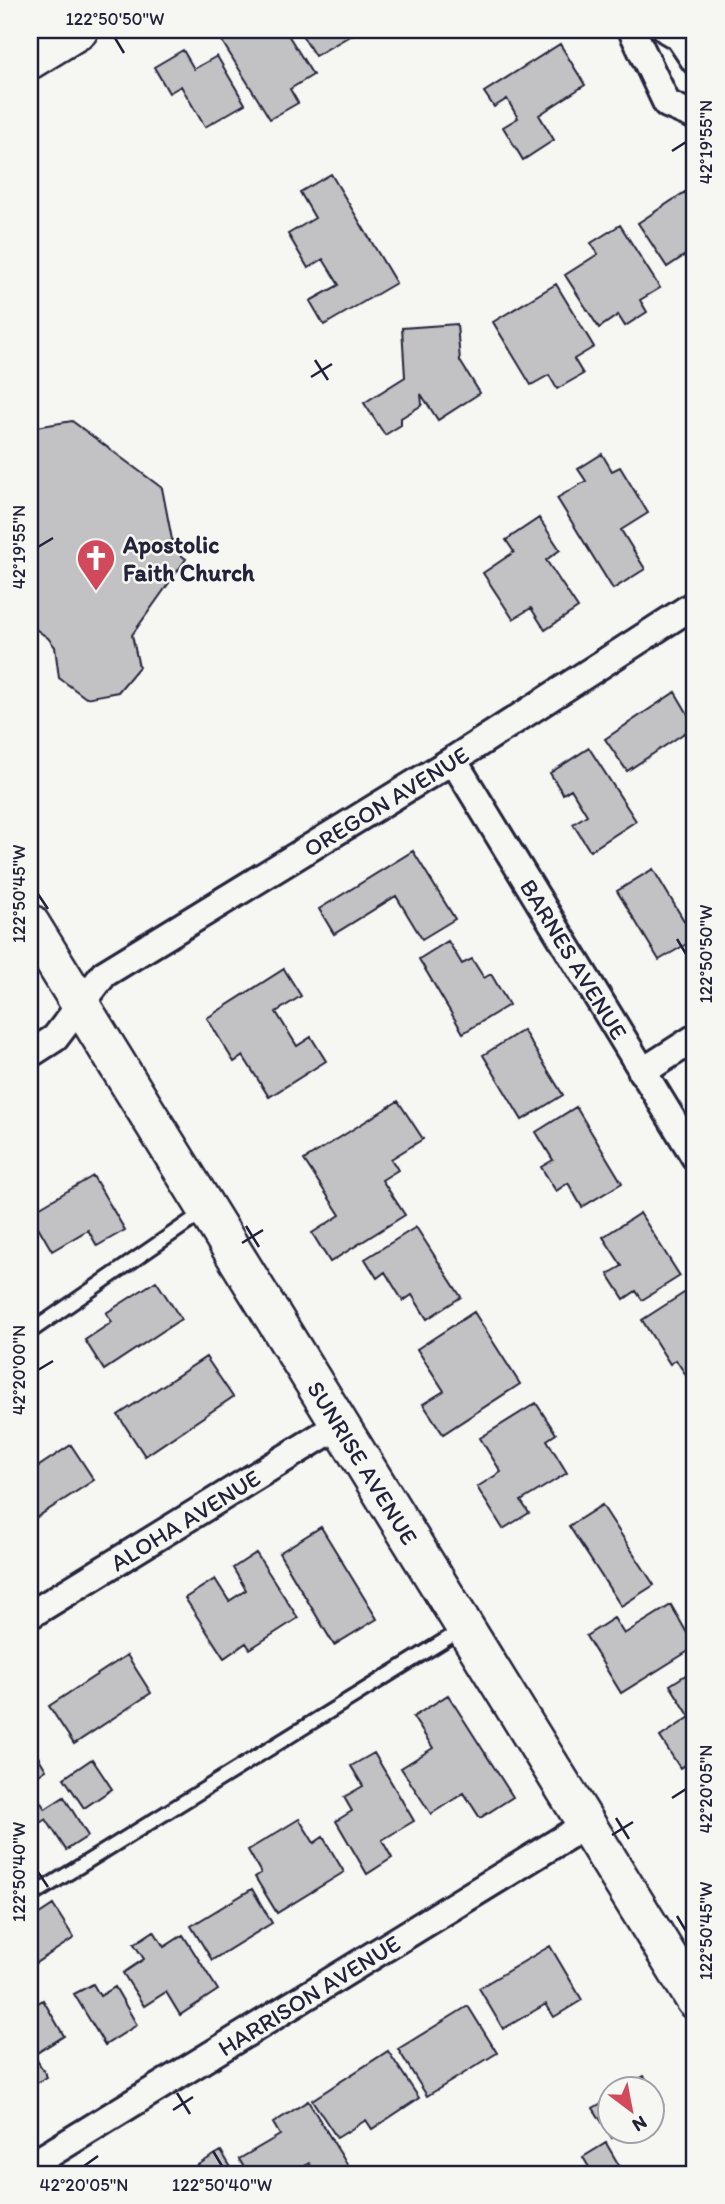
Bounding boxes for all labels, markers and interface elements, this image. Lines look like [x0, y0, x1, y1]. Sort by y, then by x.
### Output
text: 122°50'50"W [66, 8, 164, 30]
text: 42°19'55"N [695, 100, 717, 184]
text: 42°19'55"N [8, 505, 30, 589]
place label: Apostolic Faith Church [122, 530, 255, 587]
church icon: Apostolic Faith Church [75, 537, 117, 592]
street label: OREGON AVENUE [298, 739, 474, 863]
text: 122°50'45"W [8, 845, 30, 943]
street label: BARNES AVENUE [514, 874, 634, 1044]
text: 122°50'50"W [695, 905, 717, 1003]
text: 42°20'00"N [8, 1325, 30, 1415]
street label: SUNRISE AVENUE [302, 1375, 425, 1550]
street label: ALOHA AVENUE [105, 1463, 265, 1577]
text: 42°20'05"N [695, 1745, 717, 1833]
text: 122°50'40"W [8, 1822, 30, 1922]
text: 122°50'45"W [695, 1882, 717, 1980]
street label: HARRISON AVENUE [212, 1928, 405, 2062]
north arrow [596, 2074, 666, 2144]
text: N [628, 2111, 651, 2137]
text: 42°20'05"N [40, 2174, 128, 2196]
text: 122°50'40"W [172, 2174, 272, 2196]

